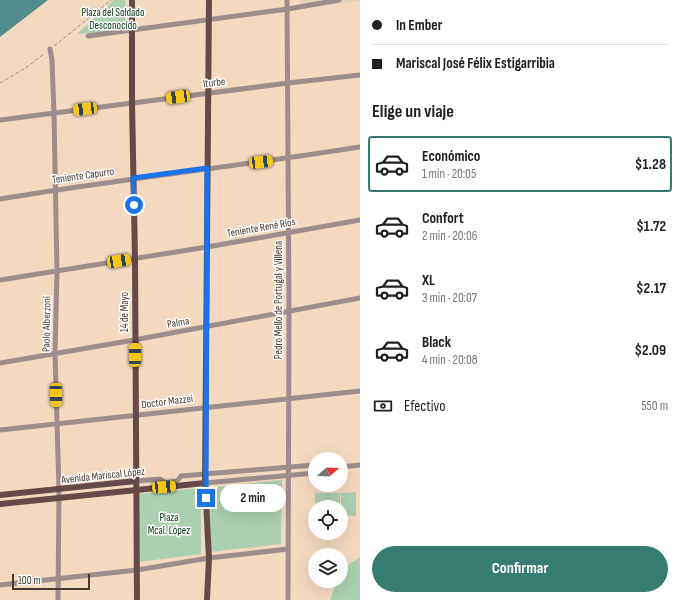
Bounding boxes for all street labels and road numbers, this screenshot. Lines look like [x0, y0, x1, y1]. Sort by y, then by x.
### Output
street label: Iturbe [202, 75, 226, 90]
street label: Teniente Capurro [51, 165, 115, 186]
street label: Teniente René Ríos [226, 215, 296, 240]
street label: Pedro Mello de Portugal y Villena [272, 241, 285, 359]
street label: 14 de Mayo [118, 291, 131, 332]
street label: Paolo Alberzoni [40, 296, 53, 352]
street label: Palma [166, 314, 190, 331]
street label: Doctor Mazzei [140, 392, 194, 411]
street label: Avenida Mariscal López [60, 465, 146, 486]

